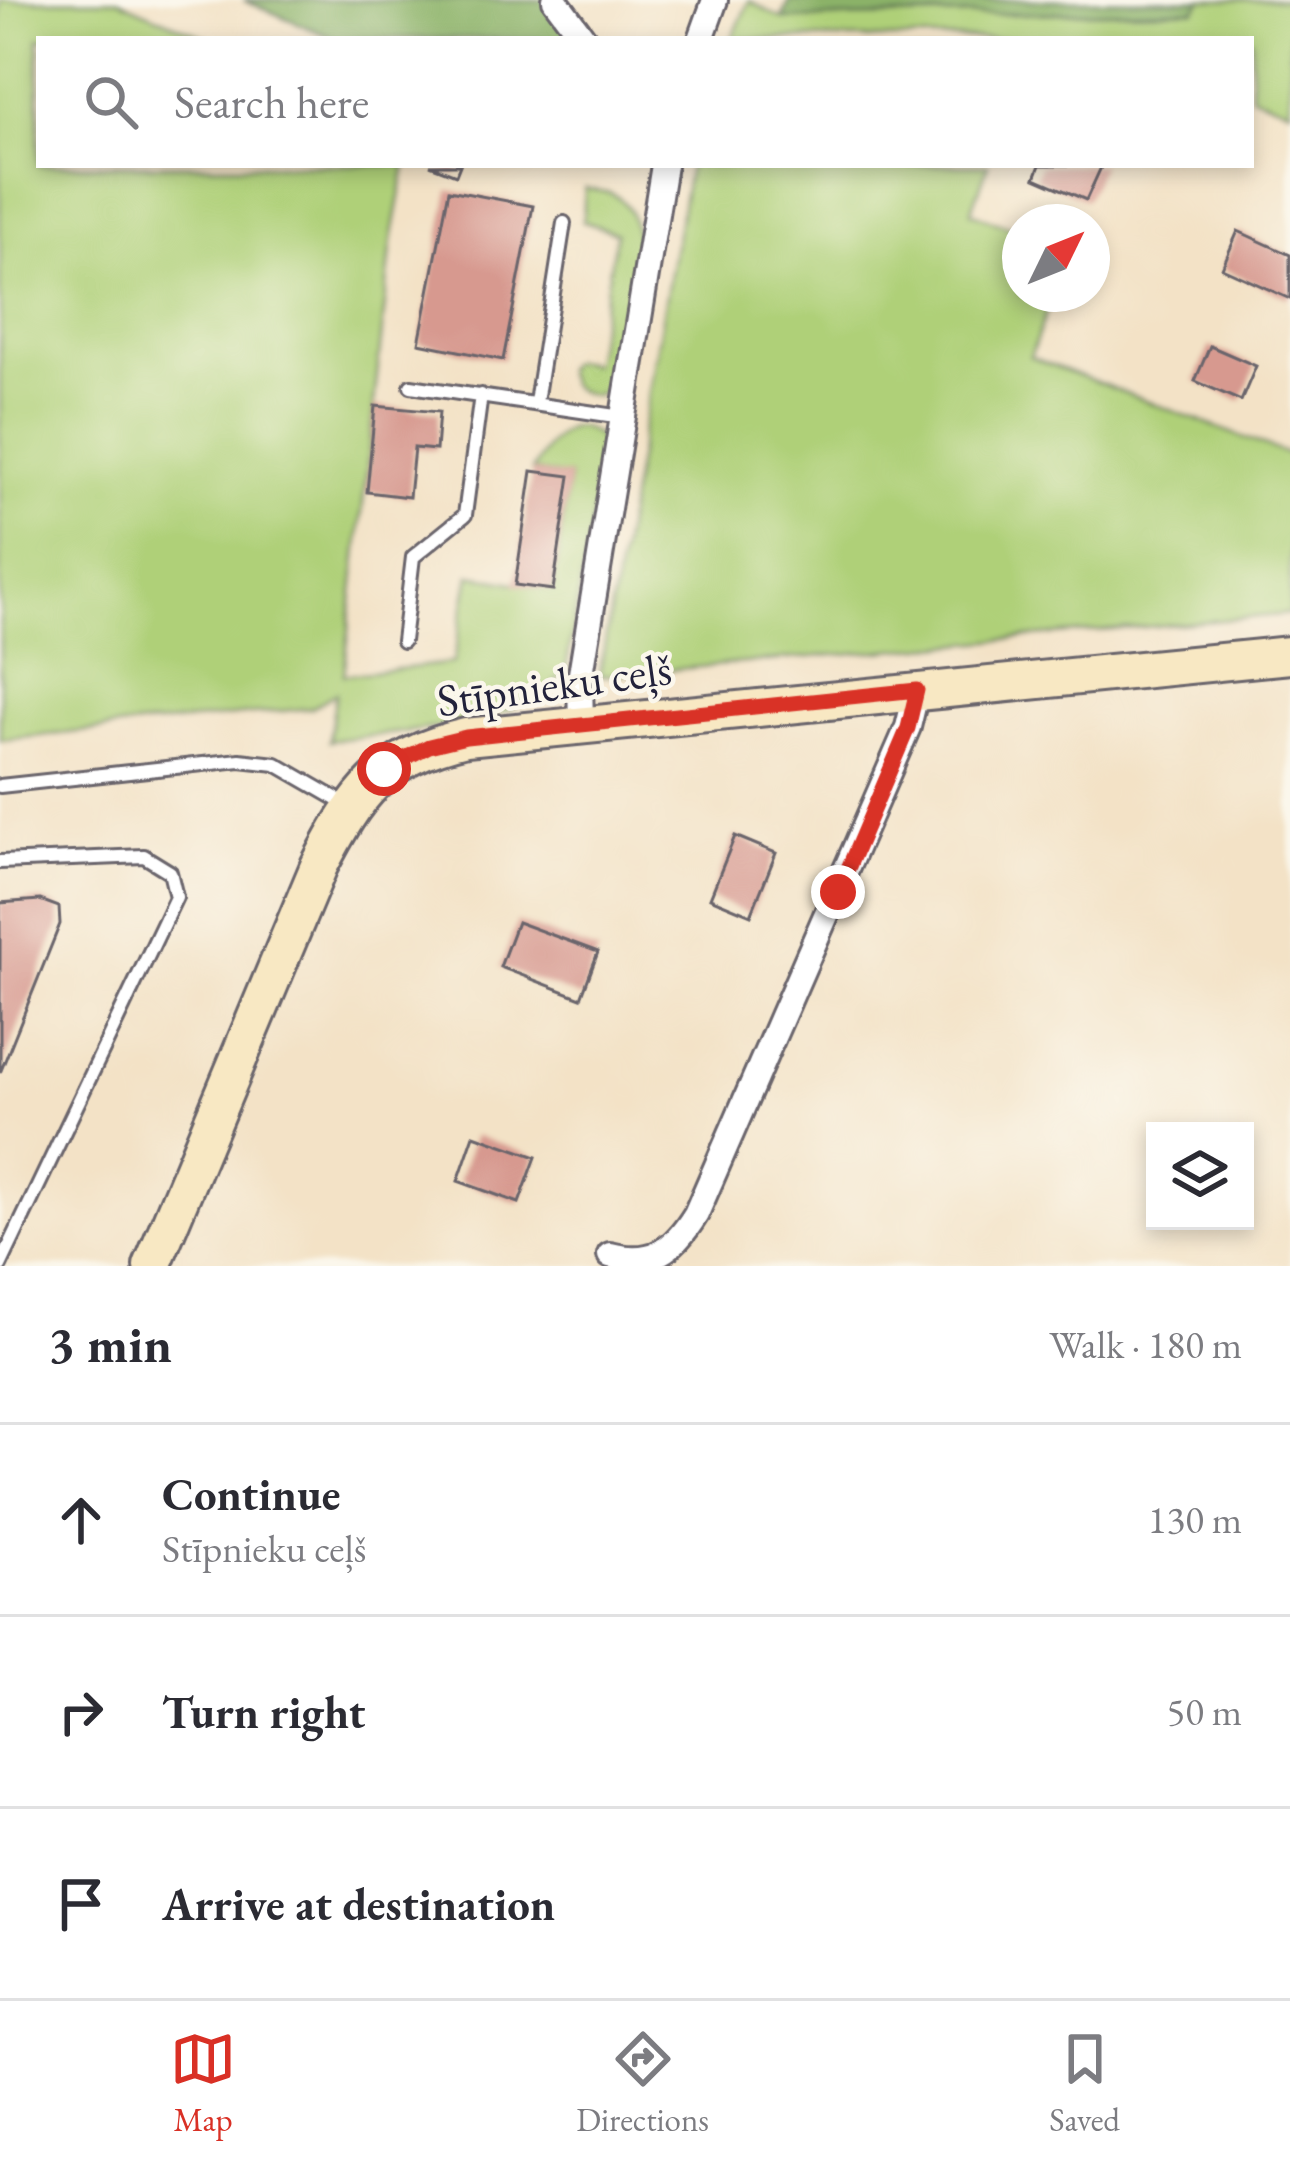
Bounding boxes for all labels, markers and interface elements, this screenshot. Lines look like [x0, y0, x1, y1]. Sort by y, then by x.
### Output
search box [36, 36, 1254, 168]
icon: search [78, 69, 144, 135]
text: Search here [174, 73, 369, 131]
north arrow [1002, 204, 1110, 312]
street label: Stīpnieku ceļš [433, 639, 675, 729]
route start [357, 742, 411, 796]
route end [811, 865, 865, 919]
map controls [1146, 1122, 1254, 1230]
button: layers [1146, 1122, 1254, 1230]
text: 3 min [48, 1311, 172, 1377]
text: Walk · 180 m [1049, 1319, 1242, 1370]
text: Continue [162, 1465, 340, 1523]
icon: ahead [48, 1487, 114, 1553]
text: 130 m [1148, 1494, 1242, 1545]
text: Stīpnieku ceļš [162, 1523, 366, 1574]
icon: right [48, 1679, 114, 1745]
text: Turn right [162, 1683, 365, 1741]
text: 50 m [1166, 1686, 1242, 1737]
icon: arrive [48, 1871, 114, 1937]
text: Arrive at destination [162, 1875, 555, 1933]
tab: Map [170, 2026, 236, 2141]
tab: Directions [576, 2026, 709, 2141]
tab: Saved [1049, 2026, 1120, 2141]

